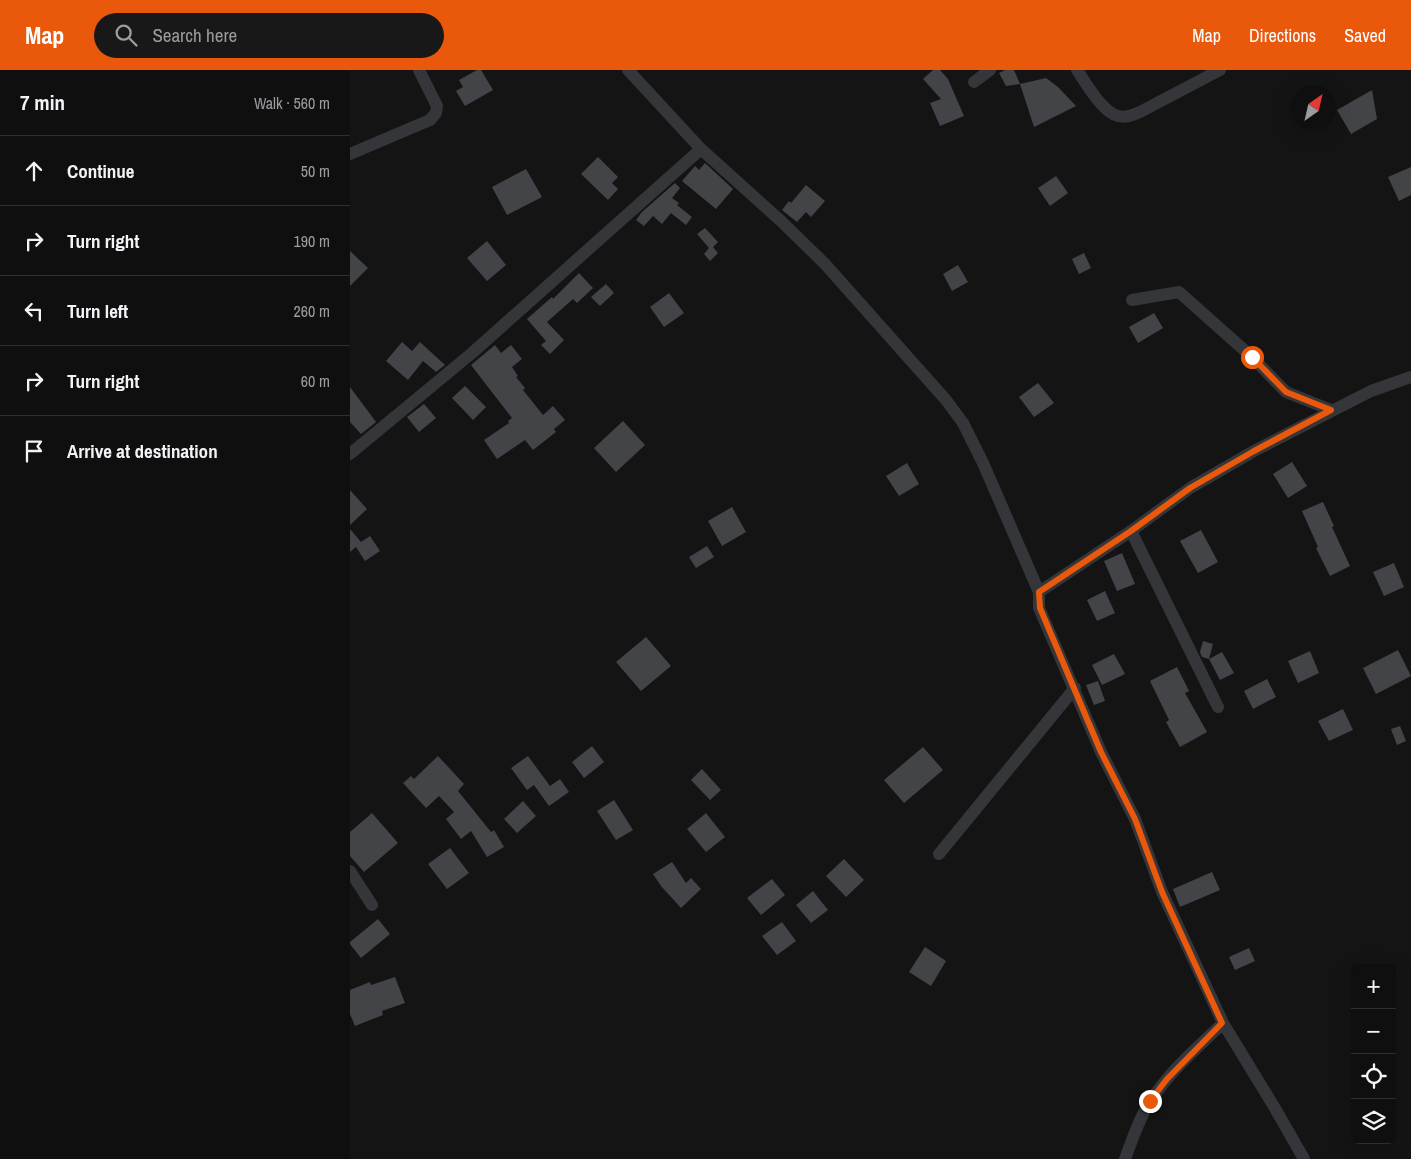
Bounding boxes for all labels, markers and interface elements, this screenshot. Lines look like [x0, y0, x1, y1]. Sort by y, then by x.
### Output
search box [94, 13, 444, 58]
text: Map [25, 19, 64, 51]
icon: search [112, 21, 140, 49]
text: Search here [152, 22, 237, 48]
text: Map [1192, 23, 1221, 48]
text: Directions [1249, 23, 1316, 48]
text: Saved [1344, 23, 1386, 48]
north arrow [1291, 85, 1336, 130]
text: 7 min [20, 88, 65, 117]
text: Walk · 560 m [254, 92, 330, 114]
icon: ahead [20, 157, 48, 185]
text: Continue [67, 158, 135, 184]
text: 50 m [301, 160, 330, 182]
icon: right [20, 227, 48, 255]
text: Turn right [67, 228, 139, 254]
text: 190 m [294, 230, 330, 252]
icon: left [20, 297, 48, 325]
text: Turn left [67, 298, 128, 324]
text: 260 m [294, 300, 330, 322]
route start [1241, 346, 1264, 369]
icon: right [20, 367, 48, 395]
text: Turn right [67, 368, 139, 394]
text: 60 m [301, 370, 330, 392]
icon: arrive [20, 437, 48, 465]
text: Arrive at destination [67, 438, 218, 464]
map controls [1351, 964, 1396, 1144]
button: + [1351, 964, 1396, 1009]
button: − [1351, 1009, 1396, 1054]
button: locate [1351, 1054, 1396, 1099]
route end [1139, 1090, 1162, 1113]
button: layers [1351, 1099, 1396, 1144]

